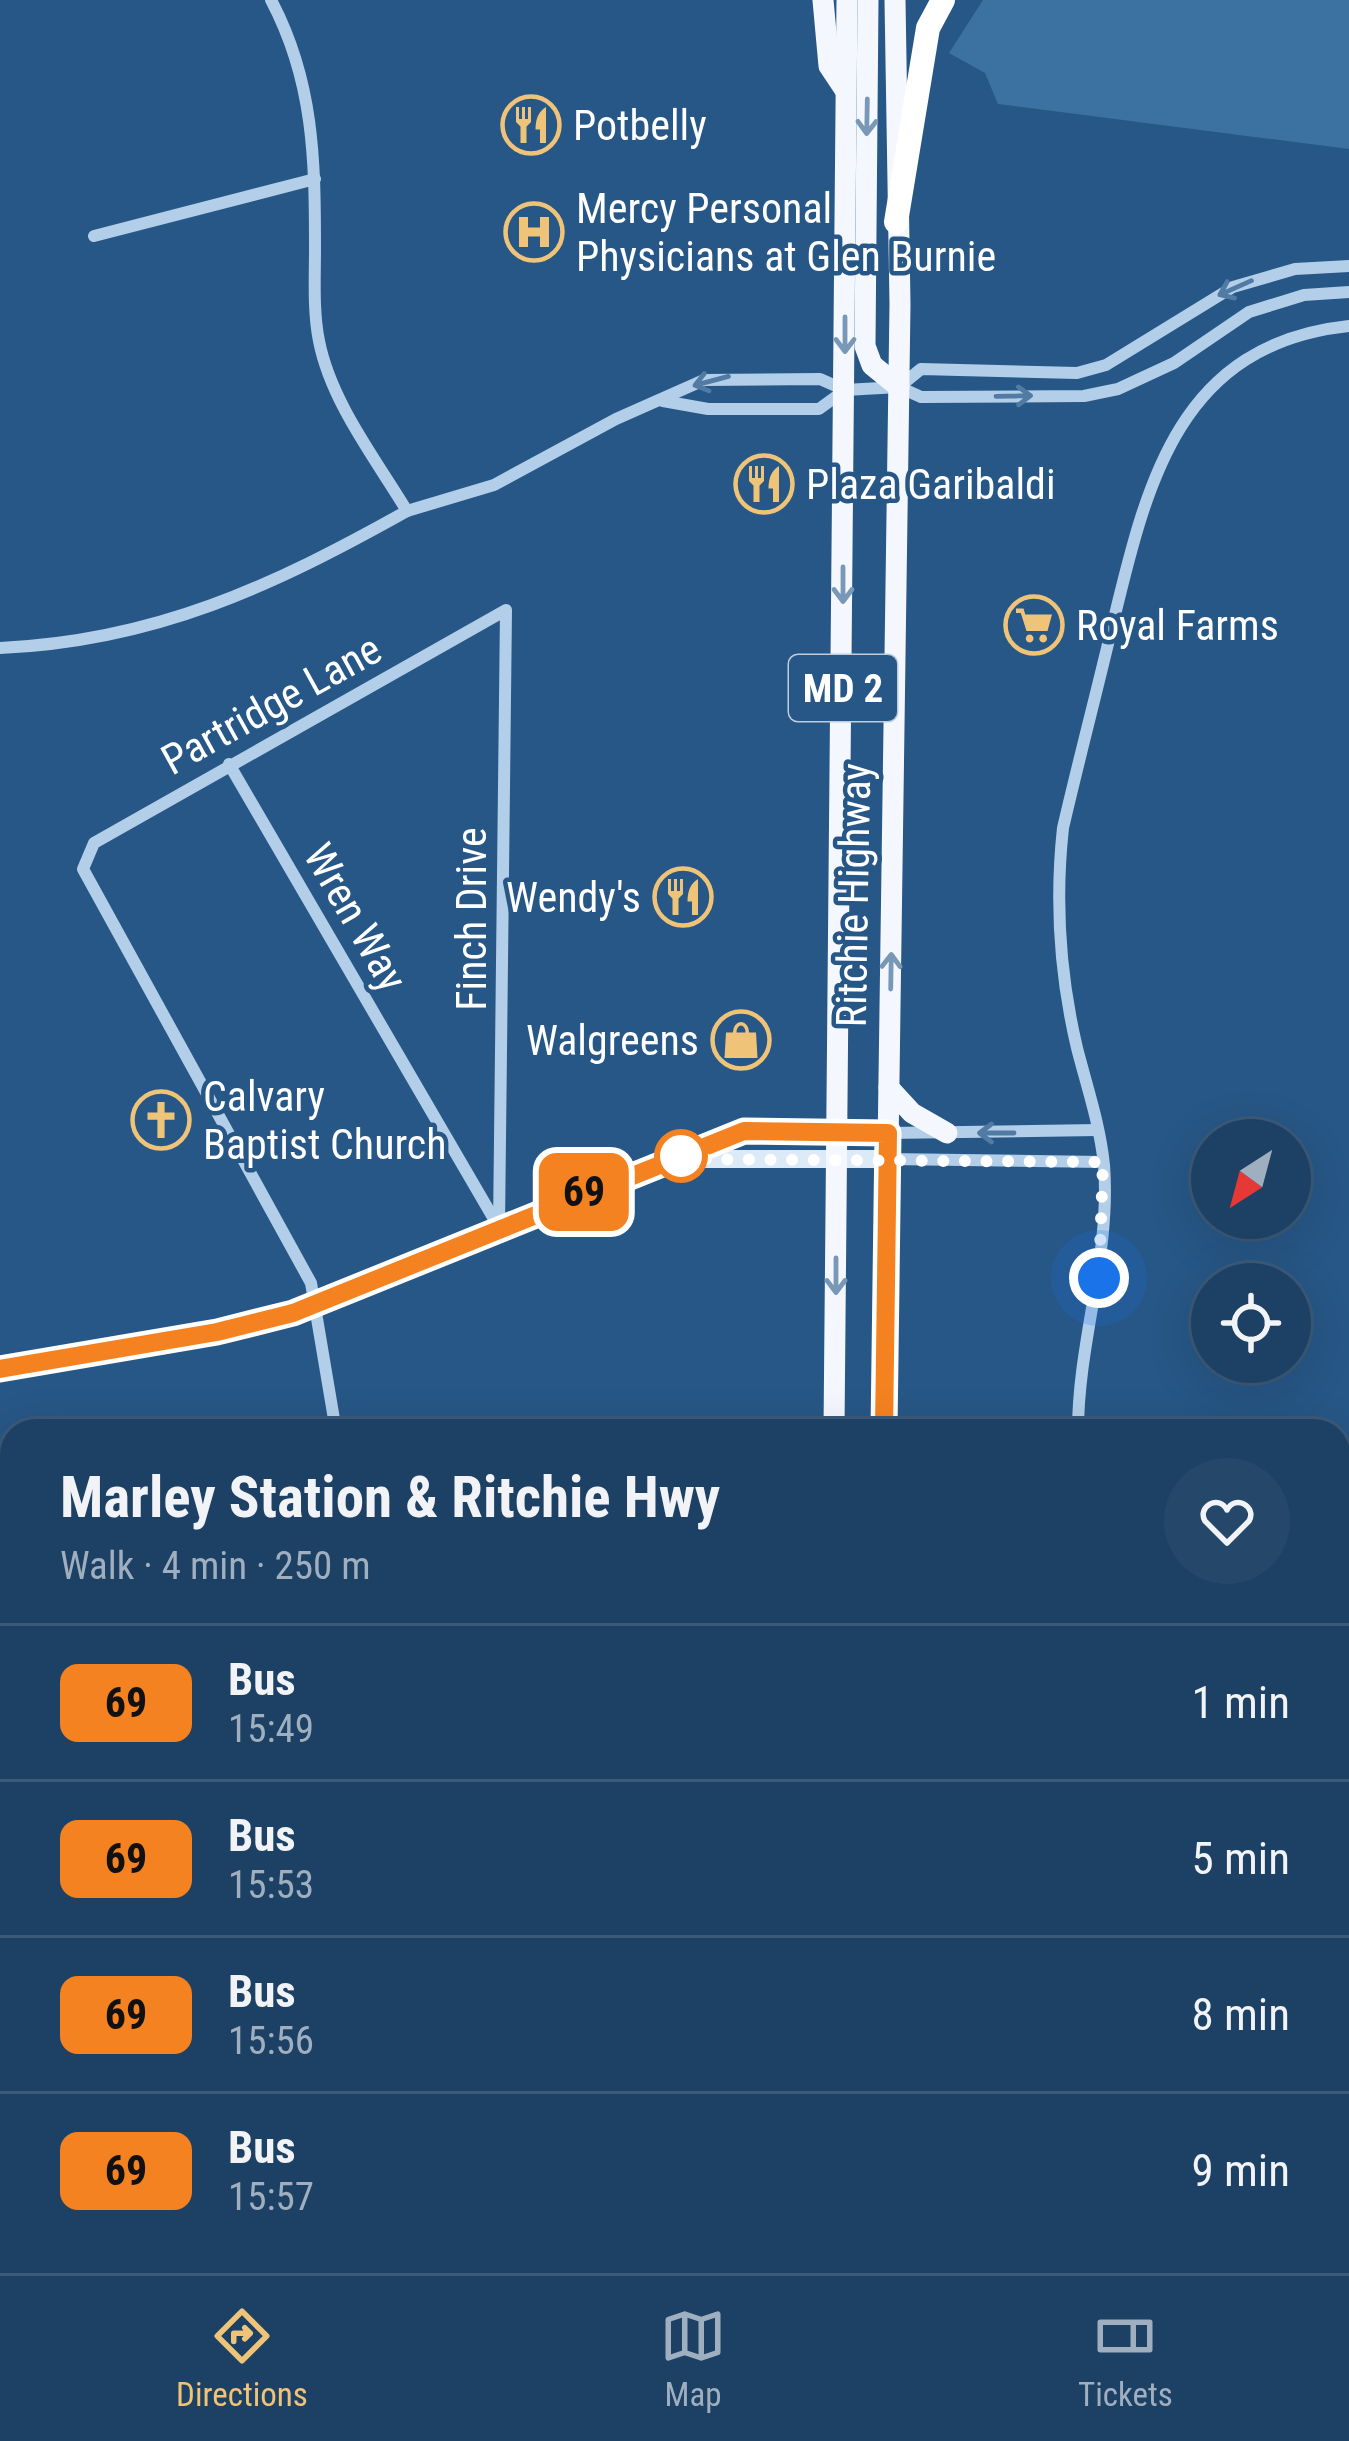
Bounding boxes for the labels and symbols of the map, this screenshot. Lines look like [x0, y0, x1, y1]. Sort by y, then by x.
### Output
restaurant icon: Potbelly [500, 94, 562, 156]
one-way arrow [855, 97, 878, 136]
place label: Potbelly [573, 101, 707, 150]
place label: Mercy Personal Physicians at Glen Burnie [576, 184, 996, 281]
hospital icon: Mercy Personal Physicians at Glen Burnie [503, 201, 565, 263]
one-way arrow [1218, 278, 1254, 300]
one-way arrow [834, 315, 856, 354]
one-way arrow [693, 372, 731, 394]
one-way arrow [994, 385, 1033, 408]
restaurant icon: Plaza Garibaldi [733, 453, 795, 515]
place label: Plaza Garibaldi [806, 460, 1056, 509]
one-way arrow [832, 565, 854, 604]
supermarket icon: Royal Farms [1003, 594, 1065, 656]
place label: Royal Farms [1076, 601, 1279, 650]
street label: Partridge Lane [153, 624, 389, 785]
road number: MD 2 [789, 655, 897, 721]
street label: Ritchie Highway [827, 762, 880, 1028]
street label: Finch Drive [447, 827, 496, 1011]
street label: Wren Way [294, 835, 417, 1000]
restaurant icon: Wendy's [652, 866, 714, 928]
place label: Wendy's [506, 873, 641, 922]
one-way arrow [879, 952, 902, 991]
shop icon: Walgreens [710, 1009, 772, 1071]
place label: Walgreens [526, 1016, 699, 1065]
place label: Calvary Baptist Church [203, 1072, 447, 1169]
church icon: Calvary Baptist Church [130, 1089, 192, 1151]
north arrow [1191, 1119, 1311, 1239]
one-way arrow [977, 1121, 1016, 1144]
unlabelled marker [656, 1131, 706, 1181]
line badge: 69 [530, 1153, 638, 1231]
your location [1069, 1248, 1129, 1308]
one-way arrow [824, 1256, 847, 1295]

